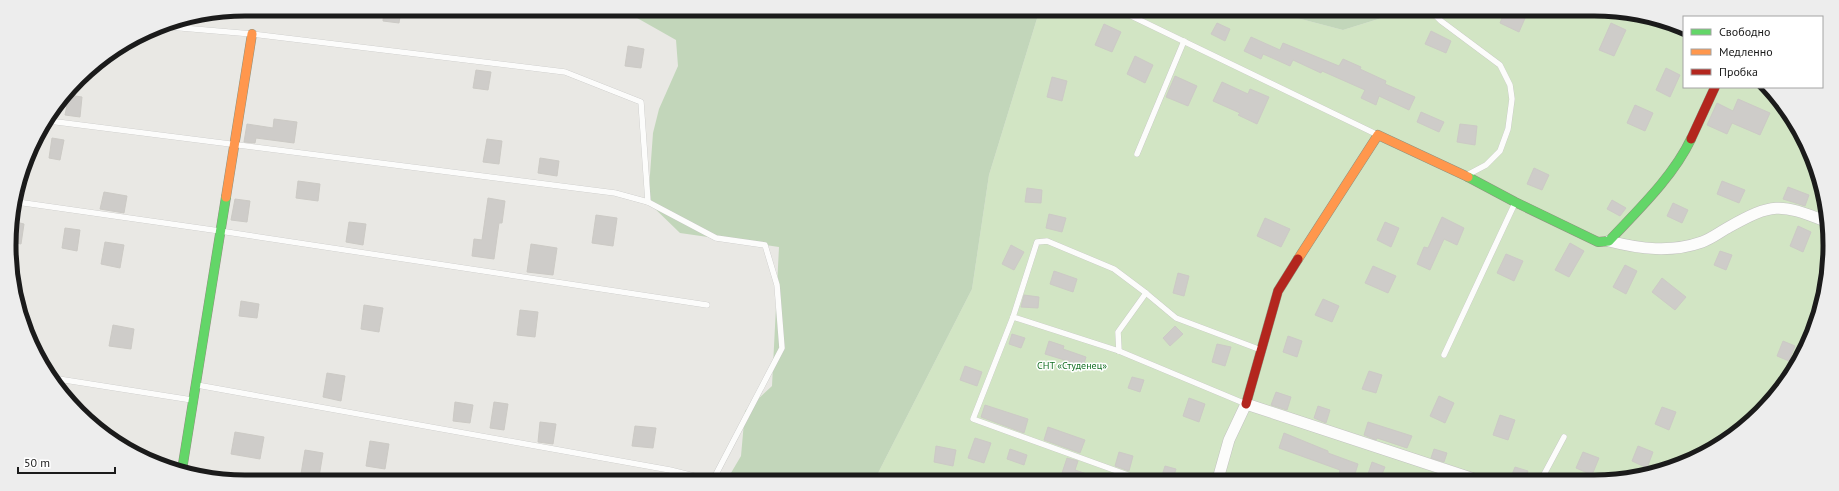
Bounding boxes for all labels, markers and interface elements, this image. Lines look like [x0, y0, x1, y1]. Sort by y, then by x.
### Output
legend [1683, 16, 1823, 88]
text: Свободно [1719, 24, 1770, 39]
text: Медленно [1719, 44, 1773, 59]
text: Пробка [1719, 64, 1758, 79]
park label: СНТ «Студенец» [1037, 359, 1107, 372]
scale bar [18, 449, 115, 475]
text: 50 m [24, 455, 50, 470]

